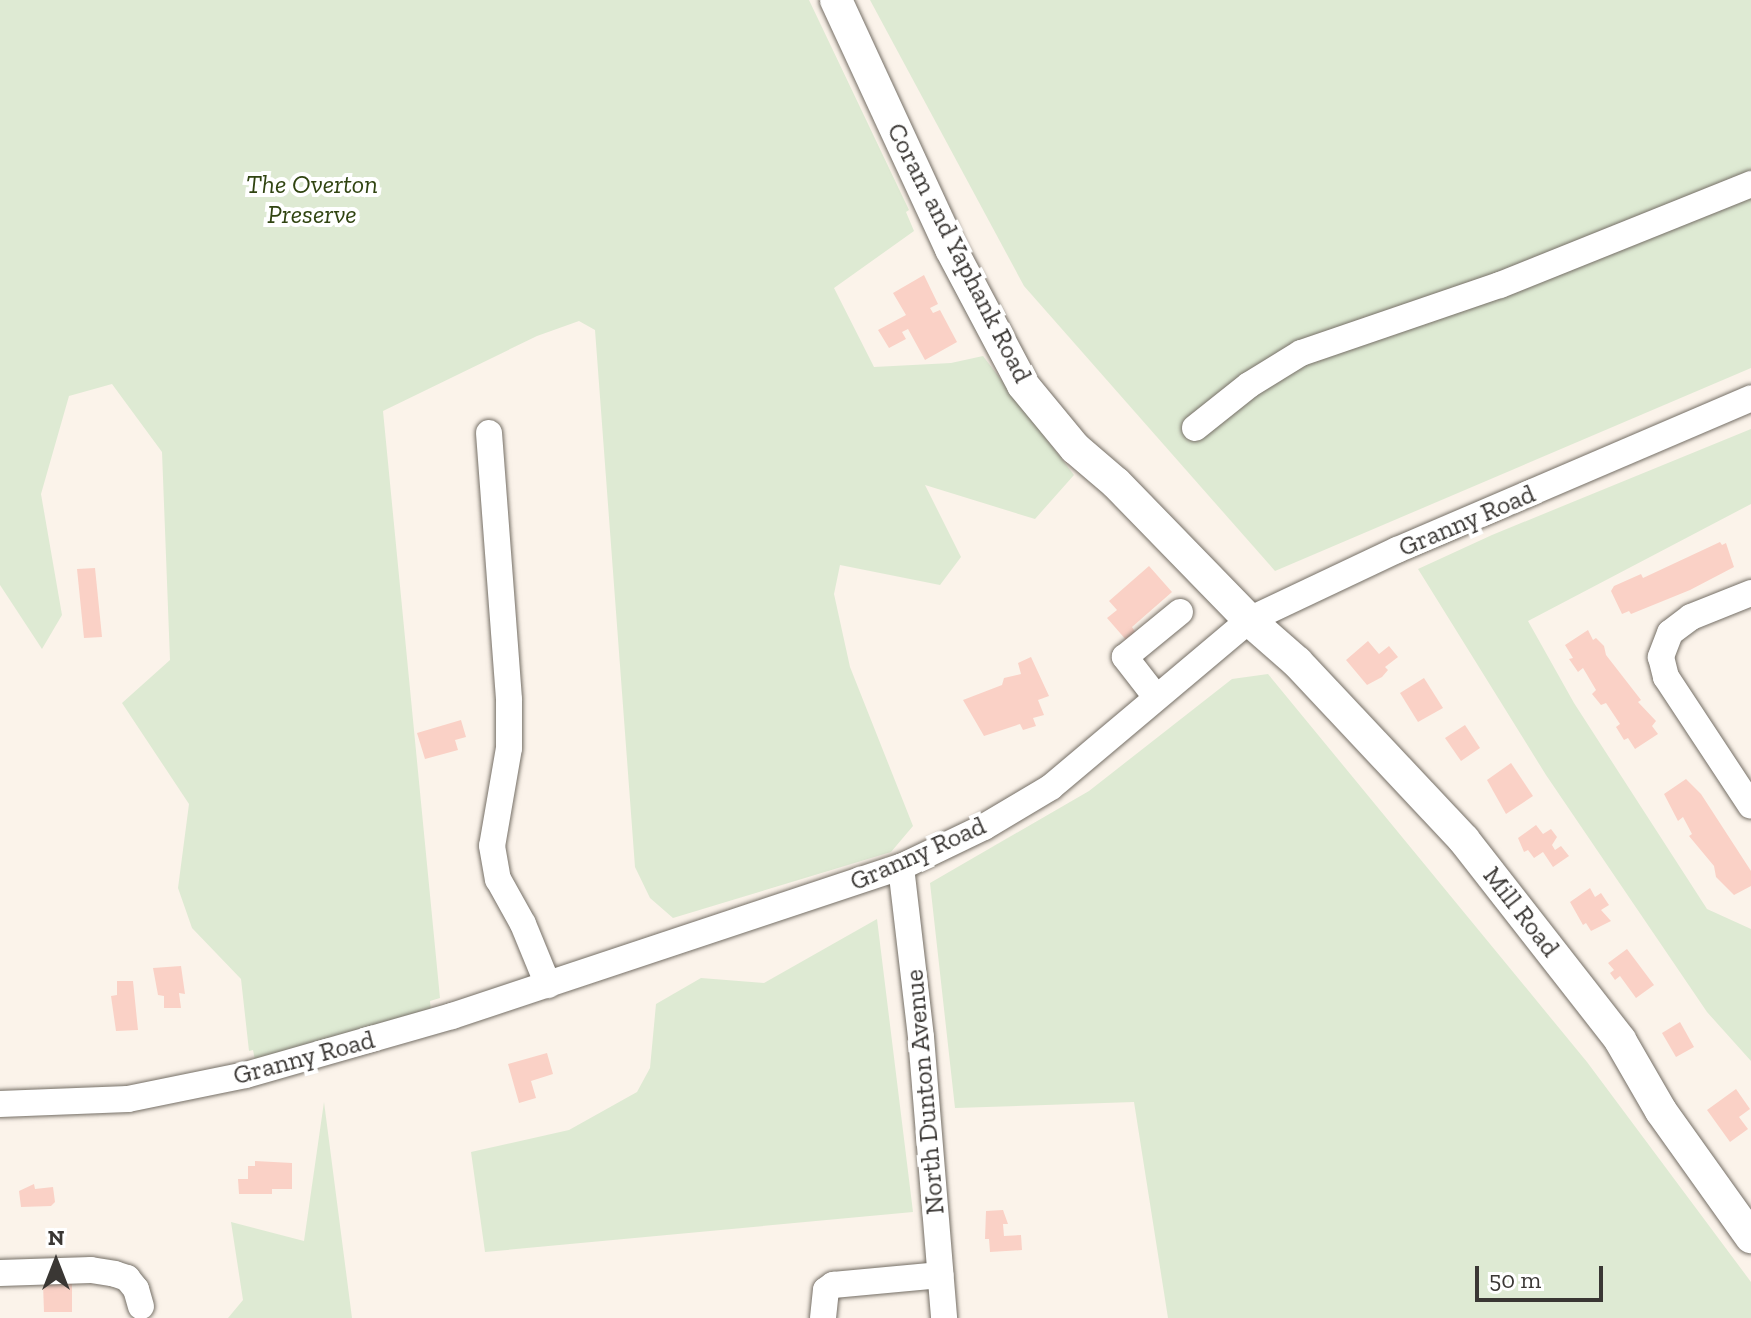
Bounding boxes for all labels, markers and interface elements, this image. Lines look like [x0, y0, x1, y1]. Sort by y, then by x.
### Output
street label: Coram and Yaphank Road [880, 118, 1038, 388]
park label: The Overton Preserve [246, 169, 378, 230]
street label: Granny Road [1394, 478, 1540, 564]
street label: Granny Road [845, 810, 991, 898]
street label: Mill Road [1476, 861, 1566, 963]
street label: North Dunton Avenue [899, 968, 951, 1216]
street label: Granny Road [230, 1024, 378, 1092]
north arrow [16, 1222, 96, 1302]
text: N [48, 1224, 64, 1251]
scale bar [1479, 1250, 1607, 1300]
text: 50 m [1489, 1265, 1541, 1294]

